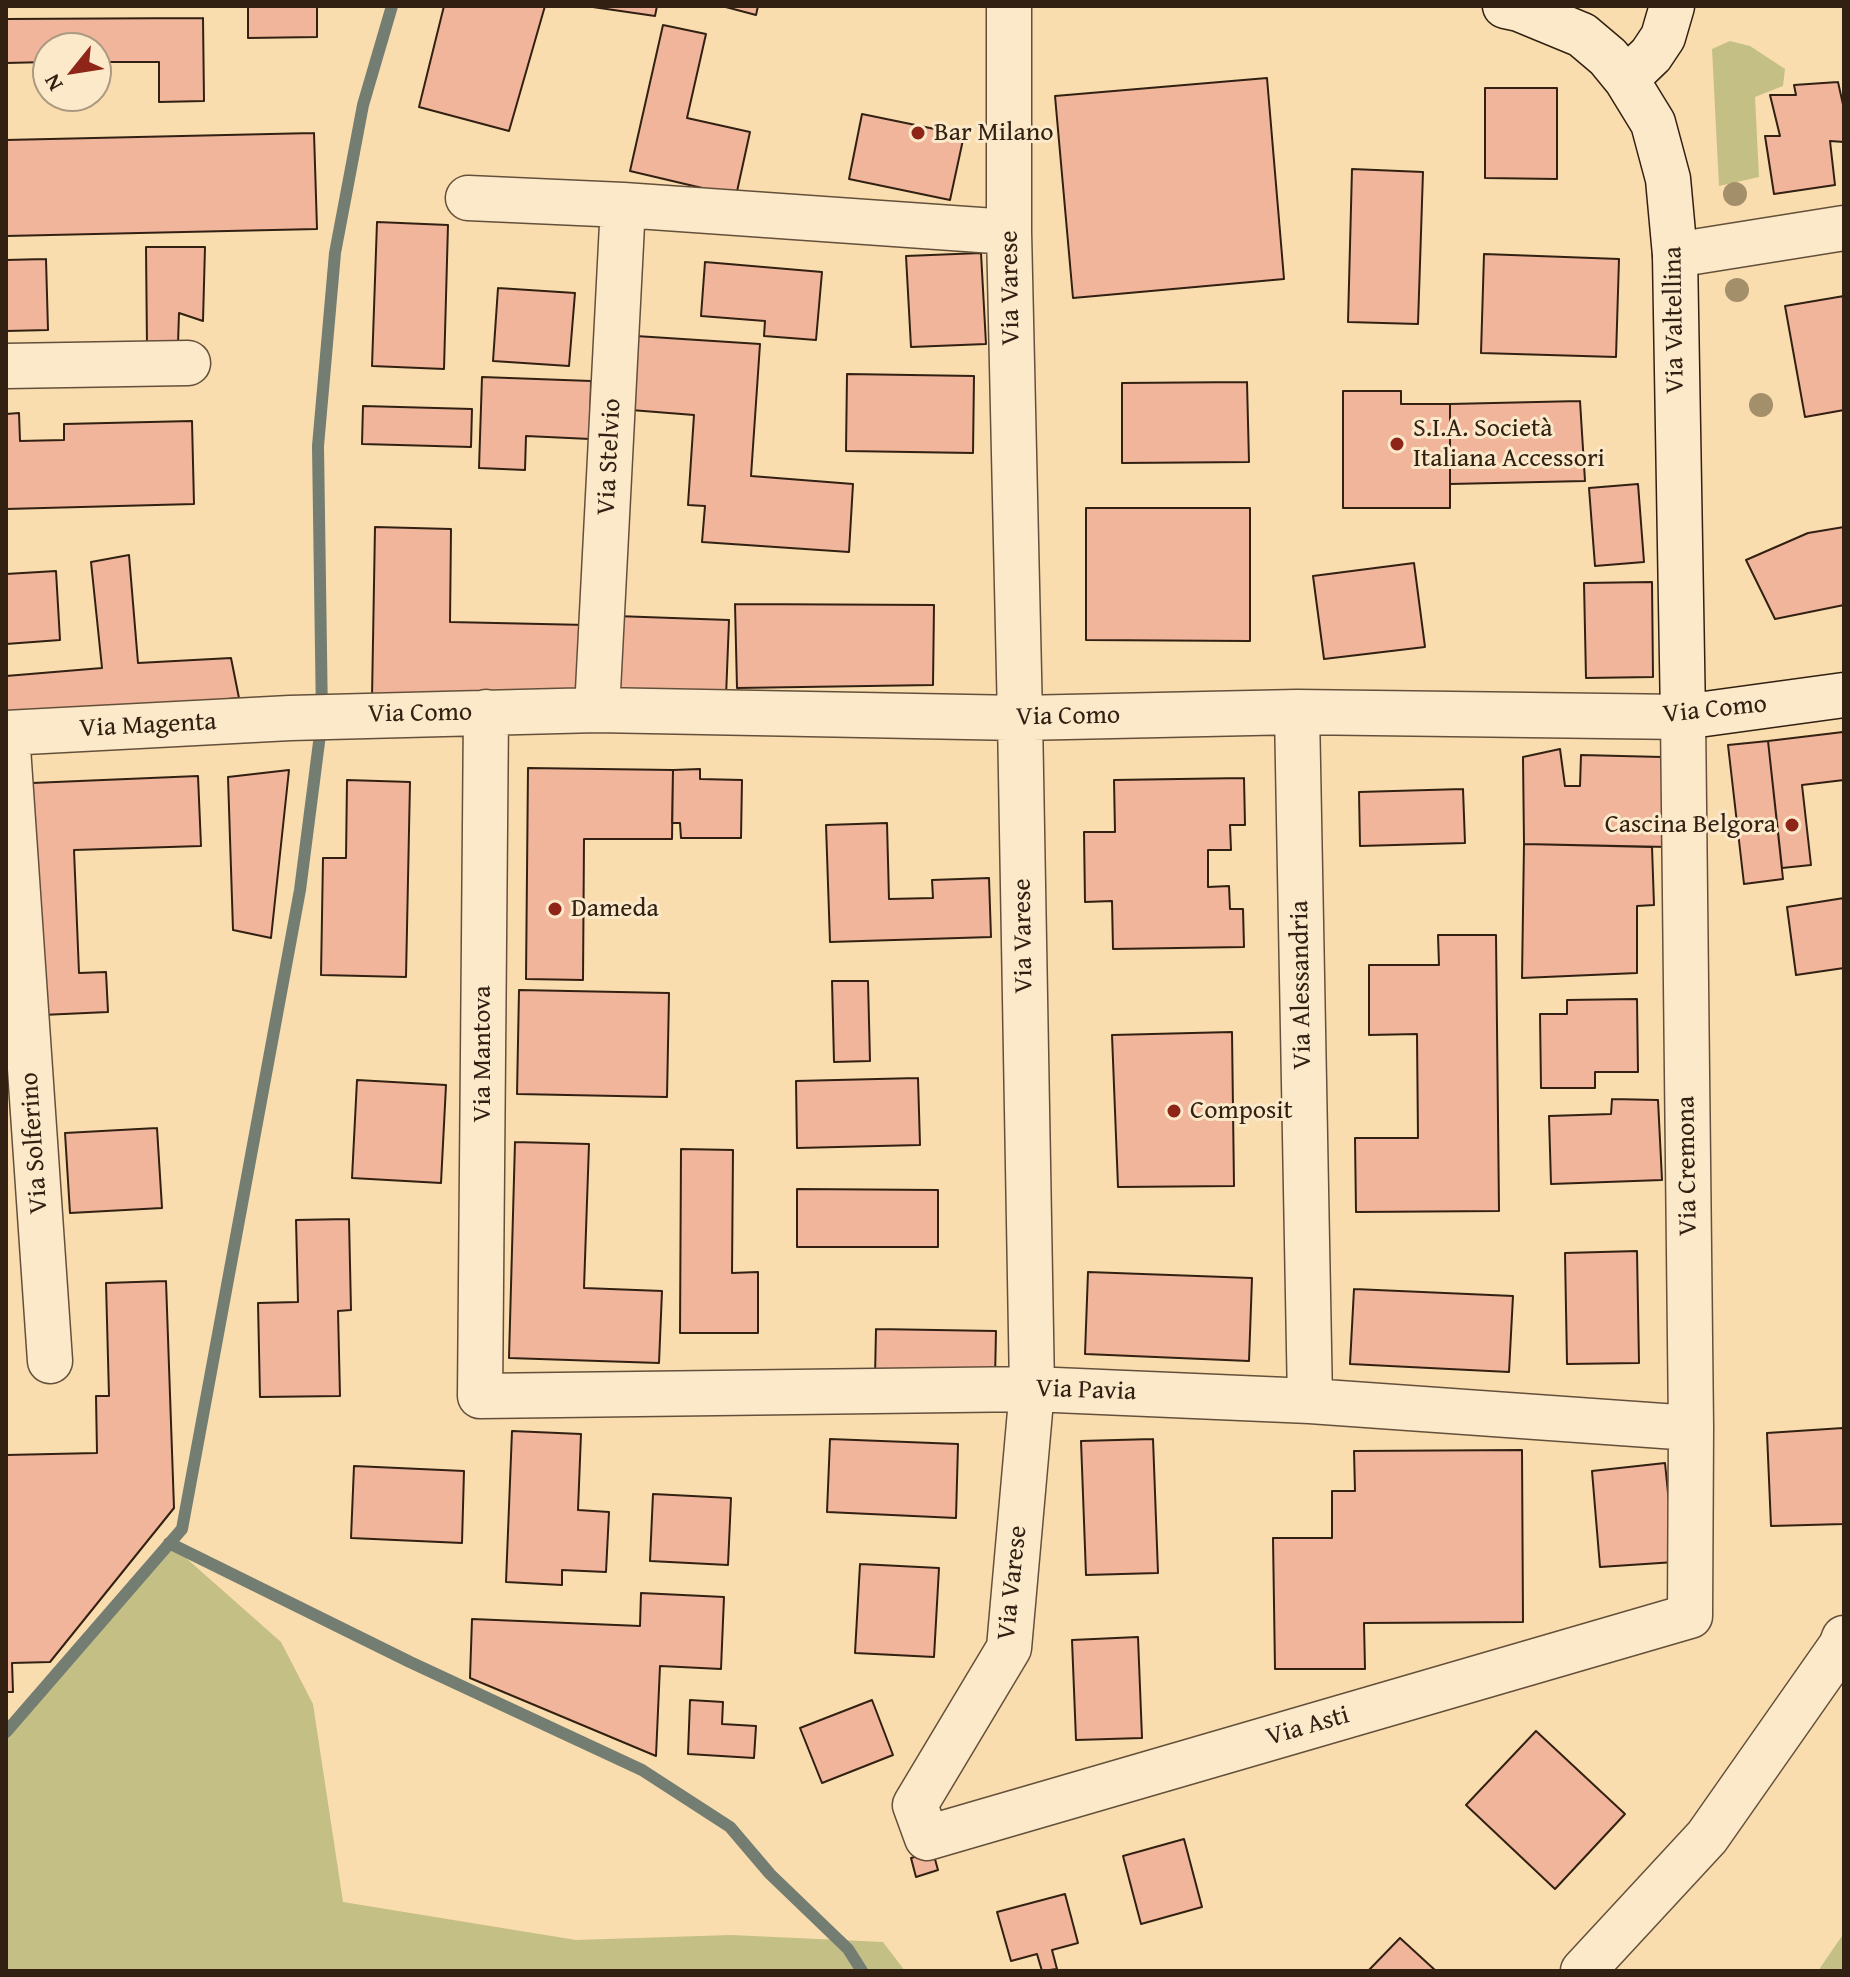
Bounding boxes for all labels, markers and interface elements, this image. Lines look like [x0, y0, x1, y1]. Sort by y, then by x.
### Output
north arrow [32, 32, 112, 112]
text: N [35, 69, 70, 97]
place label: Bar Milano [934, 117, 1054, 149]
marker: Bar Milano [909, 124, 927, 142]
street label: Via Varese [994, 230, 1028, 346]
street label: Via Valtellina [1658, 246, 1692, 394]
street label: Via Stelvio [591, 398, 629, 516]
place label: S.I.A. Società Italiana Accessori [1413, 413, 1605, 474]
marker: S.I.A. Società Italiana Accessori [1388, 435, 1406, 453]
street label: Via Como [1662, 689, 1768, 731]
street label: Via Como [368, 697, 472, 731]
street label: Via Como [1016, 700, 1120, 734]
street label: Via Magenta [79, 707, 217, 745]
place label: Cascina Belgora [1605, 809, 1776, 841]
marker: Cascina Belgora [1783, 816, 1801, 834]
street label: Via Varese [1007, 878, 1041, 994]
place label: Dameda [571, 893, 659, 925]
marker: Dameda [546, 900, 564, 918]
street label: Via Alessandria [1285, 900, 1319, 1070]
street label: Via Mantova [467, 985, 499, 1123]
street label: Via Solferino [14, 1071, 56, 1215]
place label: Composit [1190, 1095, 1293, 1127]
street label: Via Cremona [1671, 1096, 1705, 1236]
marker: Composit [1165, 1102, 1183, 1120]
street label: Via Pavia [1035, 1374, 1137, 1408]
street label: Via Varese [991, 1524, 1035, 1642]
street label: Via Asti [1263, 1700, 1353, 1754]

